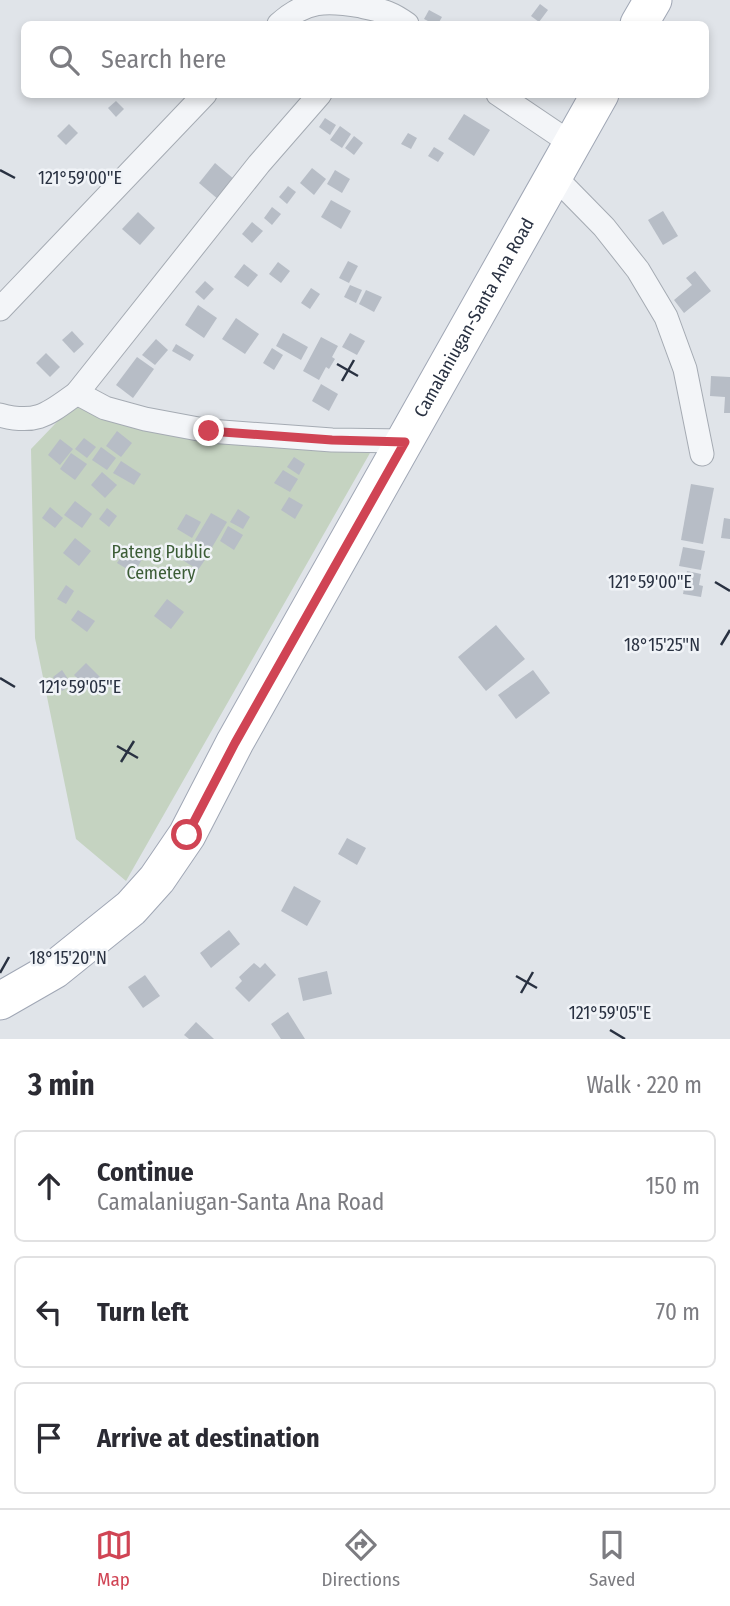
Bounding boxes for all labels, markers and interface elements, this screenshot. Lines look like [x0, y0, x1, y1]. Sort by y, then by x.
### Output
search box [21, 21, 709, 98]
icon: search [45, 41, 83, 79]
text: Search here [101, 44, 226, 75]
text: 121°59'00"E [38, 167, 122, 189]
street label: Camalaniugan-Santa Ana Road [409, 214, 539, 421]
route end [193, 415, 224, 446]
park label: Pateng Public Cemetery [112, 541, 211, 584]
text: 121°59'00"E [608, 571, 692, 593]
text: 18°15'25"N [624, 634, 700, 656]
text: 121°59'05"E [39, 676, 121, 698]
route start [171, 819, 202, 850]
text: 18°15'20"N [29, 947, 107, 969]
text: 121°59'05"E [569, 1002, 651, 1024]
text: 3 min [28, 1067, 95, 1103]
text: Walk · 220 m [587, 1071, 702, 1099]
text: Continue [97, 1157, 194, 1188]
icon: ahead [30, 1167, 68, 1205]
text: 150 m [645, 1172, 700, 1200]
text: Camalaniugan-Santa Ana Road [97, 1188, 384, 1216]
icon: left [30, 1293, 68, 1331]
text: Turn left [97, 1297, 189, 1328]
text: 70 m [656, 1298, 700, 1326]
icon: arrive [30, 1419, 68, 1457]
text: Arrive at destination [97, 1423, 320, 1454]
tab: Map [95, 1526, 133, 1591]
tab: Directions [322, 1526, 400, 1591]
tab: Saved [589, 1526, 635, 1591]

